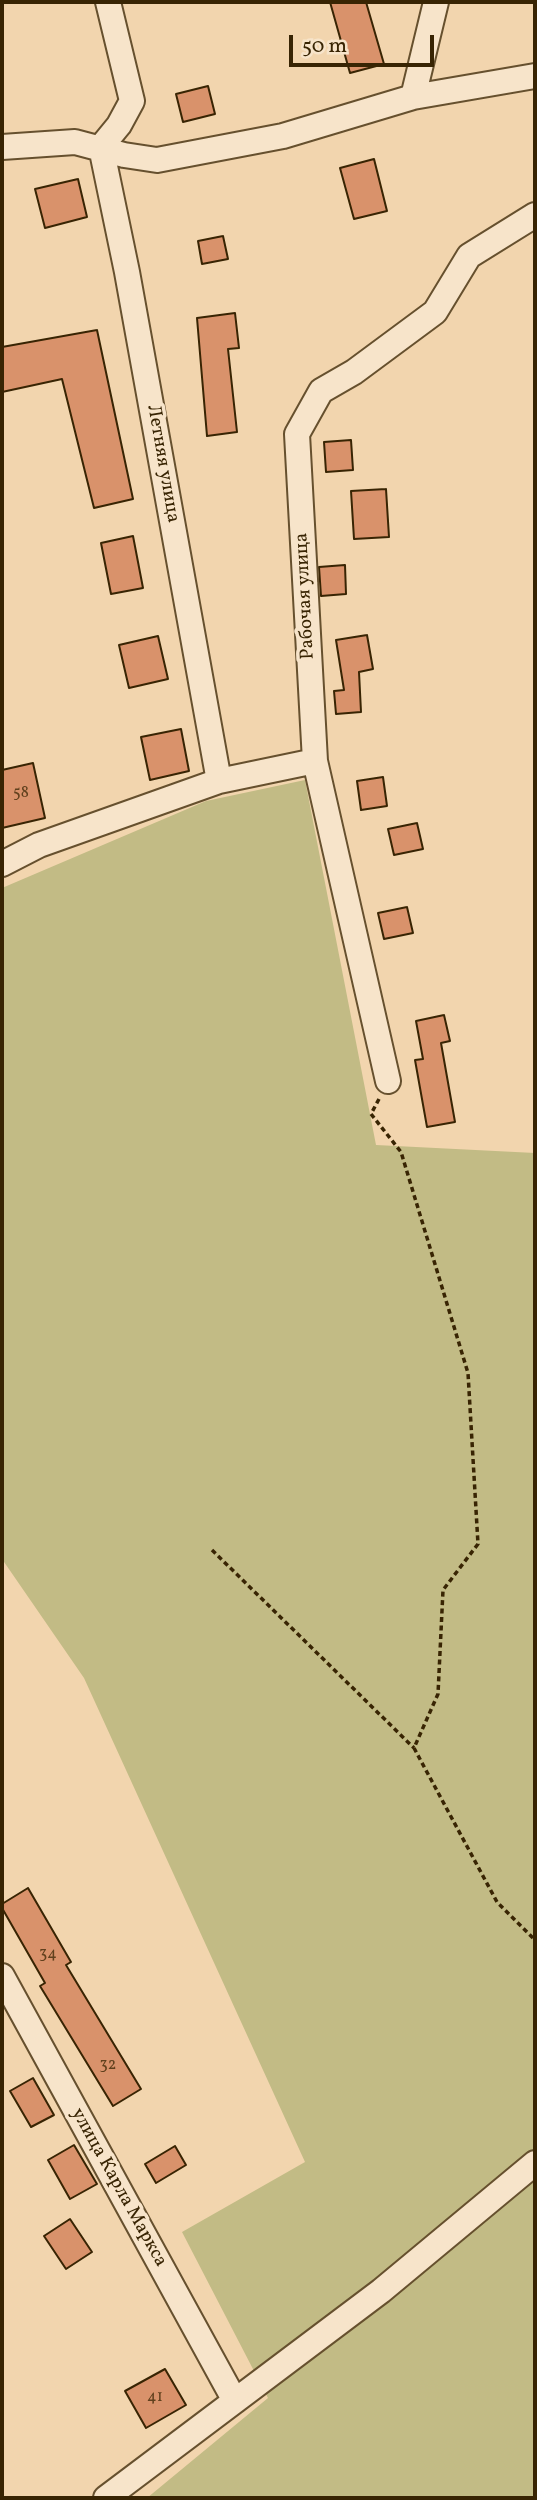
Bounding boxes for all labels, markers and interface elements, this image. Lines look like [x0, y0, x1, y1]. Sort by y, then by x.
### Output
scale bar [292, 21, 437, 65]
text: 50 m [302, 32, 347, 61]
street label: Летняя улица [140, 403, 184, 525]
street label: Рабочая улица [291, 532, 321, 660]
house number: 58 [13, 784, 29, 804]
house number: 34 [39, 1945, 57, 1965]
house number: 32 [100, 2056, 116, 2076]
street label: улица Карла Маркса [65, 2105, 171, 2271]
house number: 41 [147, 2388, 163, 2408]

